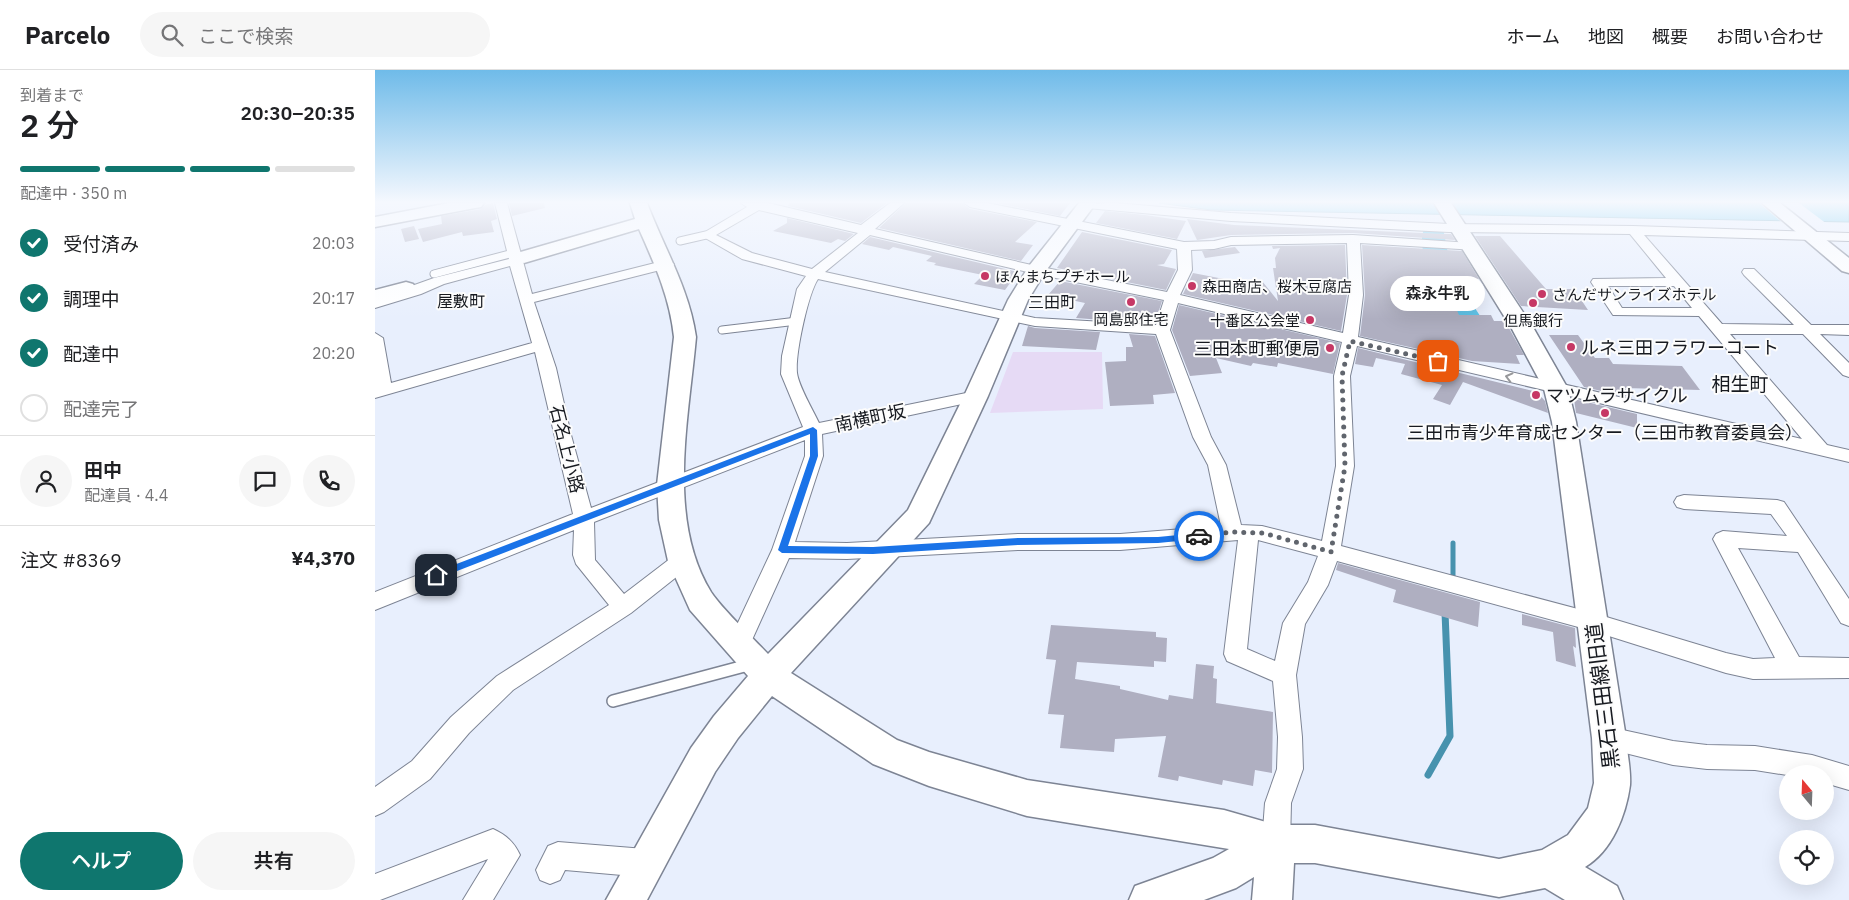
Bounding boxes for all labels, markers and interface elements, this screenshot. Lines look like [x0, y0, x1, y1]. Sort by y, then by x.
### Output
search box [140, 12, 490, 57]
text: Parcelo [25, 19, 110, 51]
icon: search [158, 21, 186, 49]
text: ここで検索 [198, 24, 293, 48]
text: ホーム [1507, 25, 1560, 48]
text: 地図 [1588, 25, 1624, 48]
text: 概要 [1652, 25, 1688, 48]
text: お問い合わせ [1716, 25, 1824, 48]
text: 到着まで [20, 85, 84, 105]
text: 20:30–20:35 [241, 101, 355, 125]
text: 2 分 [20, 104, 79, 146]
text: 配達中 · 350 m [20, 183, 127, 203]
icon: check [20, 229, 48, 257]
text: 受付済み [63, 232, 139, 256]
text: 20:03 [312, 233, 355, 253]
place label: ほんまちプチホール [995, 267, 1130, 286]
marker: ほんまちプチホール [979, 270, 991, 282]
callout: 森永牛乳 [1391, 276, 1485, 311]
place label: 森田商店、桜木豆腐店 [1202, 277, 1352, 296]
marker: 森田商店、桜木豆腐店 [1186, 280, 1198, 292]
text: 森永牛乳 [1405, 283, 1470, 303]
icon: check [20, 284, 48, 312]
place label: さんだサンライズホテル [1552, 285, 1717, 304]
text: 調理中 [63, 287, 120, 311]
text: 20:17 [312, 288, 355, 308]
marker: さんだサンライズホテル [1536, 288, 1548, 300]
district label: 屋敷町 [437, 291, 485, 311]
district label: 三田町 [1028, 292, 1076, 312]
marker: 岡島邸住宅 [1125, 296, 1137, 308]
marker: 但馬銀行 [1527, 297, 1539, 309]
place label: 岡島邸住宅 [1093, 310, 1169, 329]
place label: 十番区公会堂 [1210, 311, 1300, 330]
place label: 但馬銀行 [1503, 311, 1563, 330]
marker: 十番区公会堂 [1304, 314, 1316, 326]
place label: ルネ三田フラワーコート [1581, 336, 1779, 359]
place label: 三田本町郵便局 [1194, 337, 1320, 360]
icon: check [20, 339, 48, 367]
pin [1417, 340, 1459, 382]
marker: ルネ三田フラワーコート [1565, 341, 1577, 353]
text: 配達中 [63, 342, 120, 366]
marker: 三田本町郵便局 [1324, 342, 1336, 354]
text: 20:20 [312, 343, 355, 363]
icon: bag [1424, 347, 1452, 375]
one-way arrow [1505, 372, 1514, 383]
district label: 相生町 [1711, 372, 1769, 396]
place label: マツムラサイクル [1546, 384, 1688, 407]
marker: マツムラサイクル [1530, 389, 1542, 401]
text: 配達完了 [63, 397, 139, 421]
street label: 南横町坂 [832, 399, 908, 437]
street label: 石名上小路 [545, 403, 589, 495]
marker: 三田市青少年育成センター（三田市教育委員会） [1599, 407, 1611, 419]
place label: 三田市青少年育成センター（三田市教育委員会） [1407, 421, 1803, 444]
button: person [20, 455, 72, 507]
button: chat [239, 455, 291, 507]
button: phone [303, 455, 355, 507]
text: 田中 [84, 458, 122, 482]
text: 配達員 · 4.4 [84, 485, 168, 505]
courier [1174, 511, 1224, 561]
icon: car [1185, 522, 1213, 550]
text: ¥4,370 [291, 546, 355, 570]
text: 注文 #8369 [20, 548, 122, 572]
pin [415, 554, 457, 596]
icon: home [422, 561, 450, 589]
street label: 黒石三田線旧道 [1579, 621, 1625, 771]
north arrow [1779, 765, 1834, 820]
map controls [1779, 765, 1834, 885]
button: locate [1779, 830, 1834, 885]
button: ヘルプ [20, 832, 183, 890]
button: 共有 [193, 832, 355, 890]

